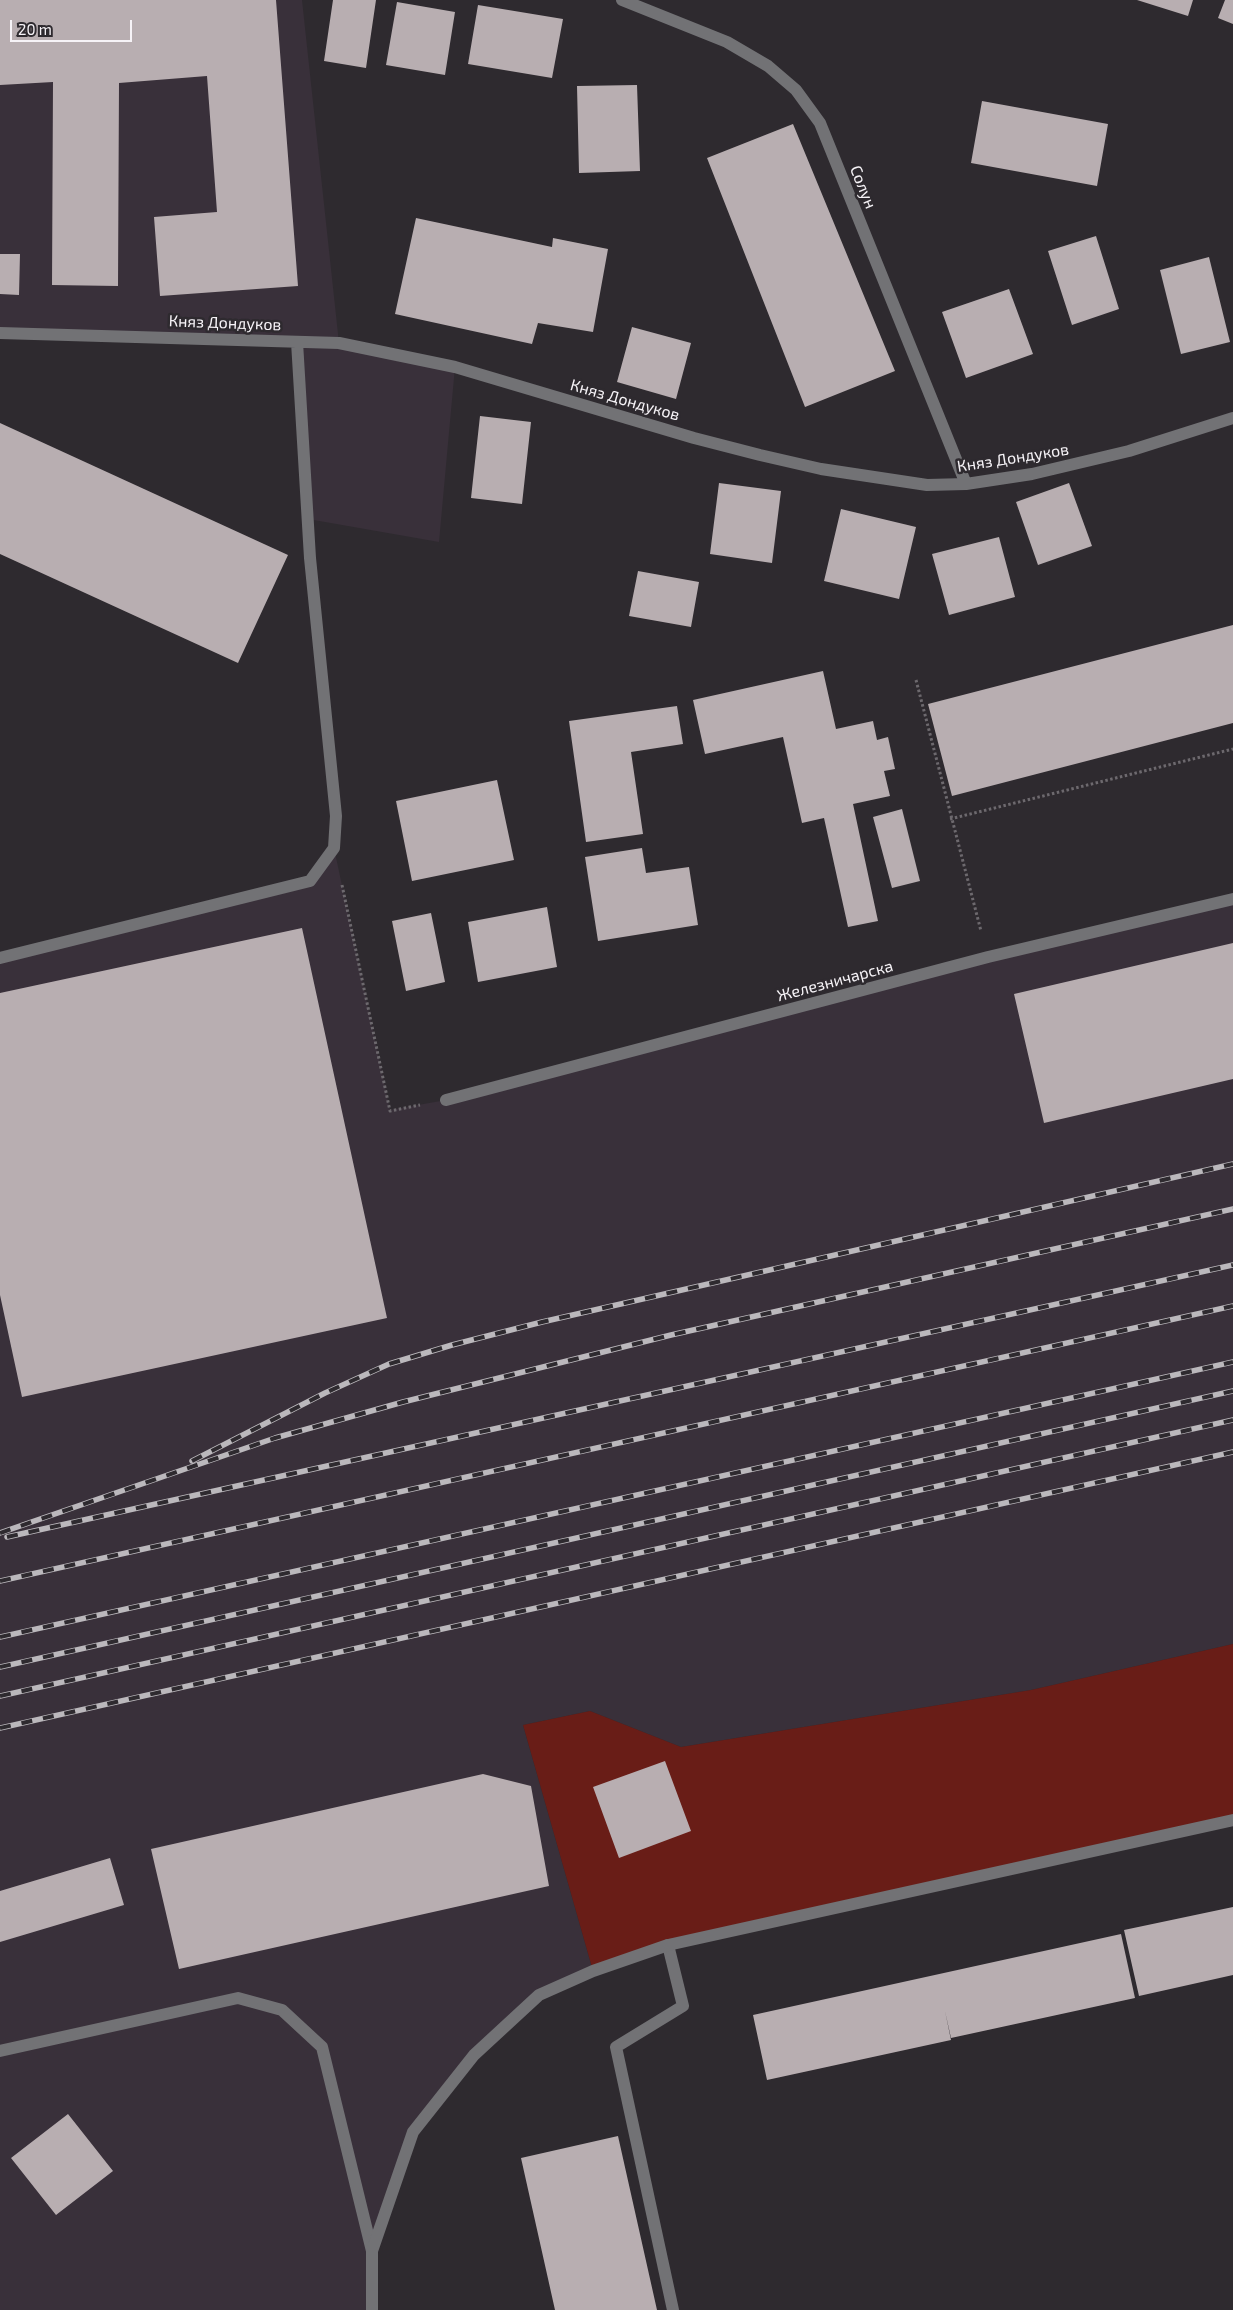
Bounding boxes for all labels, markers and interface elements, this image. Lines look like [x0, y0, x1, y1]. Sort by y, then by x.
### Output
scale bar [12, 10, 135, 42]
text: 20 m [18, 20, 52, 38]
street label: Солун [846, 163, 880, 211]
street label: Княз Дондуков [168, 311, 282, 335]
street label: Княз Дондуков [568, 375, 682, 425]
street label: Княз Дондуков [956, 440, 1070, 476]
street label: Железничарска [775, 956, 895, 1006]

